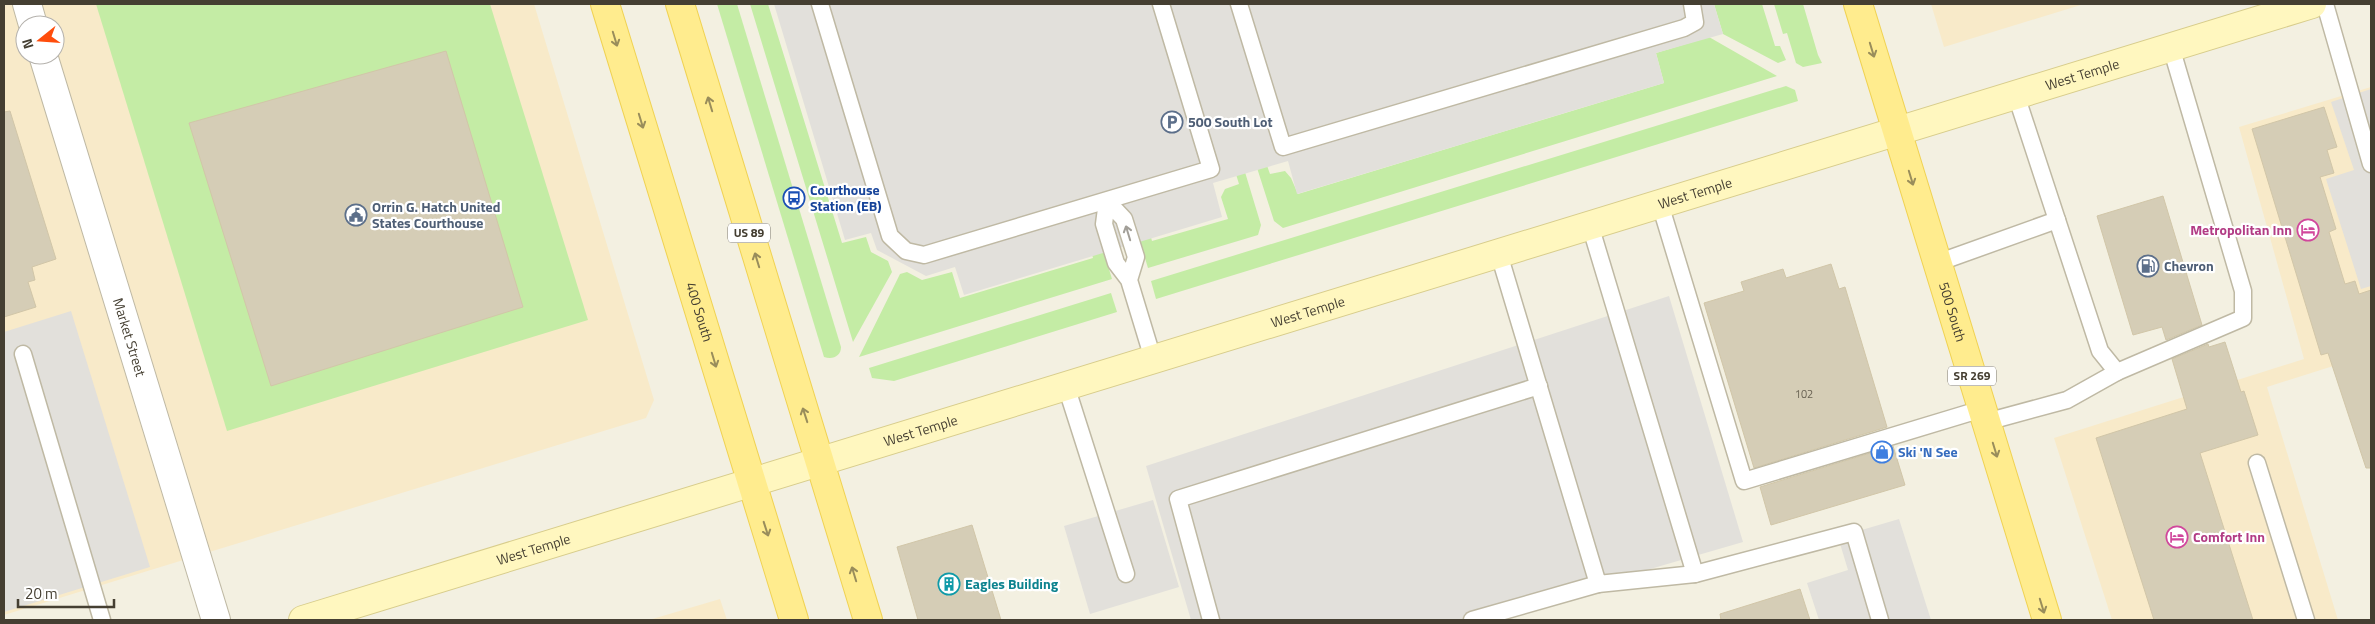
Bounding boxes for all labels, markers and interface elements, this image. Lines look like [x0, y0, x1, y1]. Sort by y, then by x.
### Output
north arrow [15, 15, 65, 65]
one-way arrow [611, 31, 621, 47]
text: N [16, 36, 39, 52]
one-way arrow [1868, 42, 1878, 58]
street label: West Temple [2043, 53, 2122, 95]
one-way arrow [705, 97, 715, 113]
parking icon: 500 South Lot [1160, 110, 1184, 134]
place label: 500 South Lot [1188, 111, 1272, 132]
one-way arrow [636, 112, 646, 128]
one-way arrow [1907, 169, 1917, 185]
street label: West Temple [1655, 171, 1734, 214]
place label: Courthouse Station (EB) [810, 179, 882, 216]
bus stop icon: Courthouse Station (EB) [782, 186, 806, 210]
place label: Orrin G. Hatch United States Courthouse [372, 196, 500, 233]
public building icon: Orrin G. Hatch United States Courthouse [344, 203, 368, 227]
hotel icon: Metropolitan Inn [2296, 218, 2320, 242]
place label: Metropolitan Inn [2190, 219, 2292, 240]
road number: US 89 [728, 224, 770, 242]
one-way arrow [1123, 226, 1133, 242]
one-way arrow [752, 252, 762, 268]
fuel station icon: Chevron [2136, 254, 2160, 278]
place label: Chevron [2164, 255, 2214, 276]
street label: 400 South [681, 279, 719, 344]
street label: 500 South [1934, 279, 1972, 344]
street label: West Temple [1268, 290, 1347, 333]
street label: Market Street [108, 295, 152, 379]
one-way arrow [709, 351, 719, 367]
road number: SR 269 [1948, 366, 1996, 386]
house number: 102 [1795, 386, 1813, 402]
one-way arrow [800, 408, 809, 424]
street label: West Temple [881, 409, 960, 451]
shop icon: Ski 'N See [1870, 440, 1894, 464]
place label: Ski 'N See [1898, 441, 1958, 462]
one-way arrow [1990, 442, 2000, 458]
one-way arrow [761, 521, 771, 537]
hotel icon: Comfort Inn [2165, 525, 2189, 549]
place label: Comfort Inn [2193, 526, 2265, 547]
street label: West Temple [494, 528, 573, 570]
one-way arrow [848, 566, 858, 582]
building icon: Eagles Building [937, 572, 961, 596]
place label: Eagles Building [965, 573, 1059, 594]
scale bar [18, 576, 114, 608]
text: 20 m [25, 582, 58, 605]
one-way arrow [2038, 597, 2048, 613]

